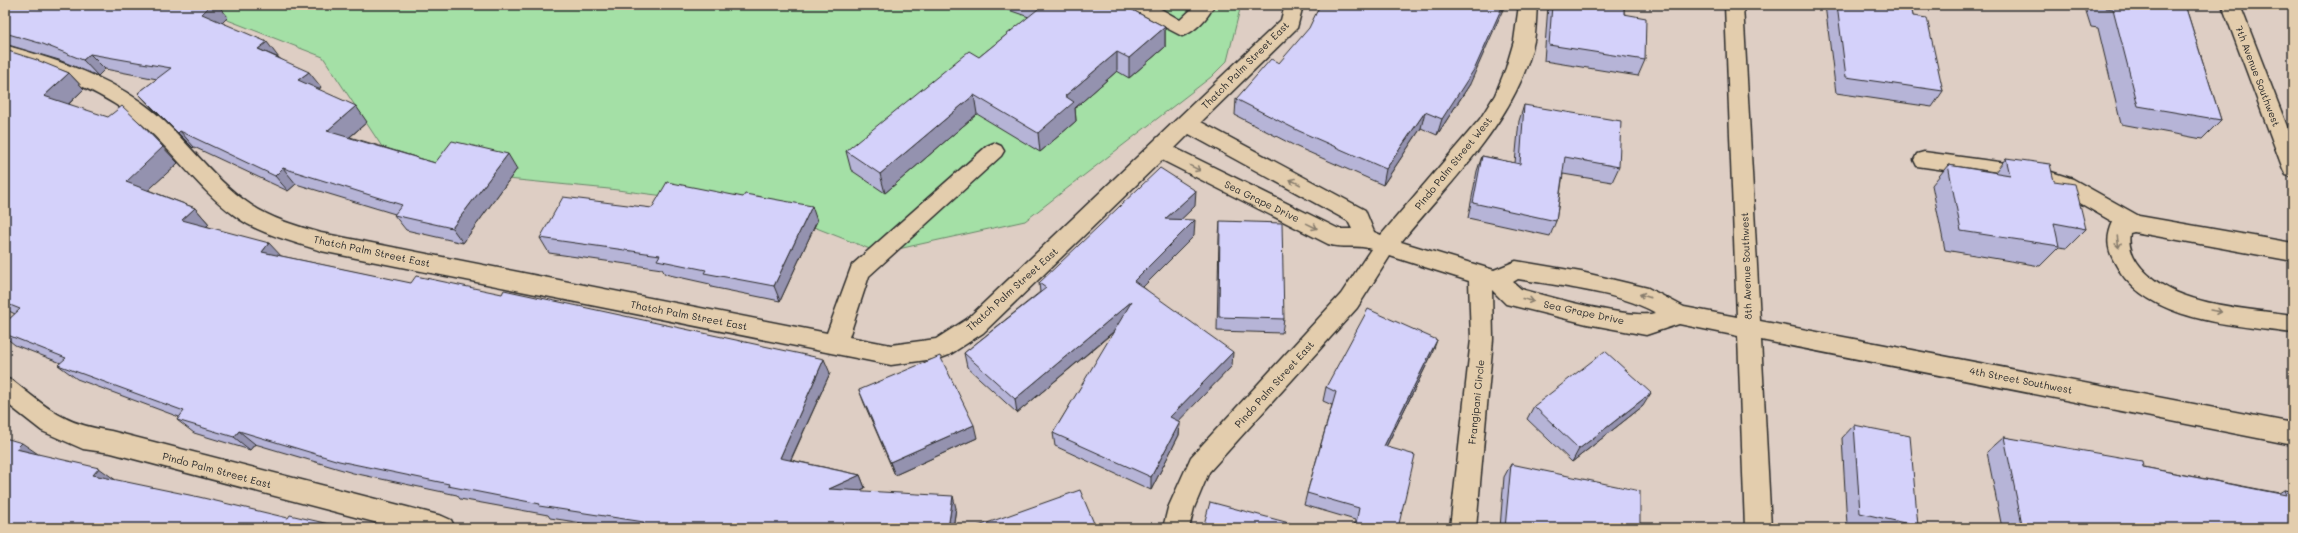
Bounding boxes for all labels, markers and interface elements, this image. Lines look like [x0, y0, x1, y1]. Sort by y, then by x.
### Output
street label: Thatch Palm Street East [1198, 18, 1292, 112]
street label: 7th Avenue Southwest [2232, 24, 2284, 128]
street label: Pindo Palm Street West [1411, 114, 1495, 212]
one-way arrow [1189, 165, 1201, 172]
street label: Sea Grape Drive [1222, 177, 1302, 225]
one-way arrow [1289, 177, 1301, 185]
street label: 8th Avenue Southwest [1737, 212, 1755, 320]
one-way arrow [1305, 222, 1317, 230]
street label: Thatch Palm Street East [312, 232, 432, 270]
one-way arrow [2114, 235, 2122, 248]
street label: Thatch Palm Street East [963, 244, 1061, 334]
one-way arrow [1638, 292, 1651, 299]
street label: Thatch Palm Street East [629, 297, 749, 333]
one-way arrow [1521, 297, 1534, 304]
street label: Sea Grape Drive [1542, 297, 1626, 327]
one-way arrow [2209, 307, 2222, 315]
street label: Pindo Palm Street East [1231, 338, 1317, 430]
street label: Frangipani Circle [1465, 359, 1487, 445]
street label: 4th Street Southwest [1968, 363, 2074, 397]
street label: Pindo Palm Street East [161, 449, 273, 491]

